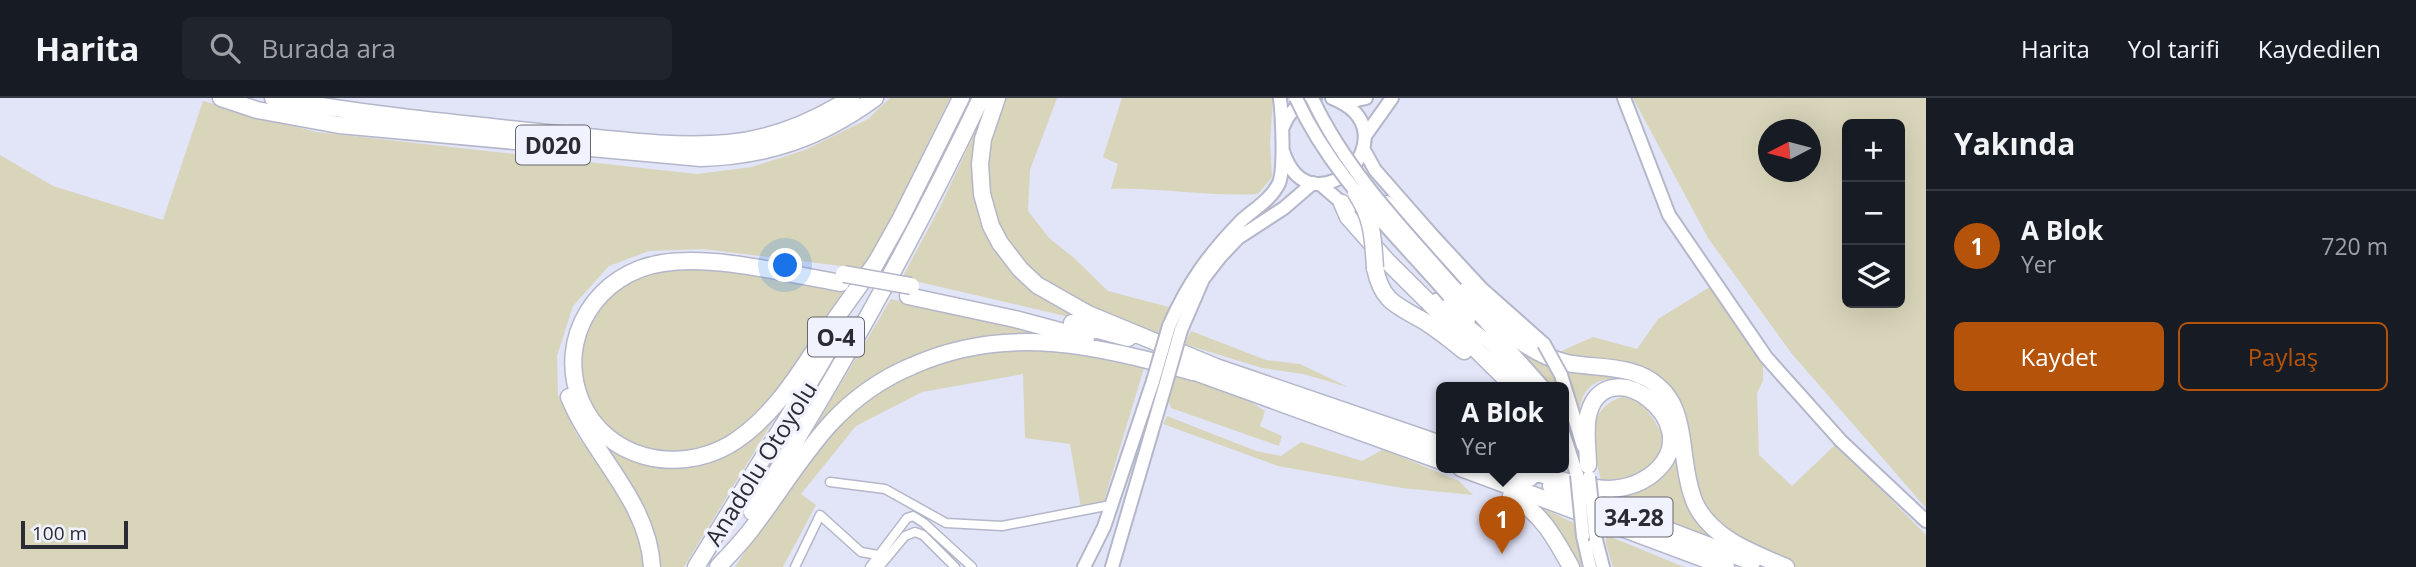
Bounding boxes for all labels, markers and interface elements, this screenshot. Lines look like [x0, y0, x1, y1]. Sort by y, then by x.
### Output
search box [182, 17, 672, 80]
text: Harita [35, 26, 140, 71]
icon: search [206, 29, 244, 67]
text: Burada ara [262, 30, 396, 66]
text: Harita [2021, 32, 2090, 65]
text: Yol tarifi [2128, 32, 2220, 65]
text: Kaydedilen [2258, 32, 2381, 65]
north arrow [1758, 119, 1821, 182]
map controls [1842, 119, 1905, 308]
button: + [1842, 119, 1905, 182]
text: Yakında [1954, 123, 2075, 164]
road number: D020 [516, 126, 590, 164]
button: − [1842, 182, 1905, 245]
text: A Blok [2021, 212, 2103, 248]
text: 1 [1970, 230, 1984, 262]
text: 720 m [2321, 230, 2388, 262]
button: layers [1842, 245, 1905, 308]
your location [768, 248, 802, 282]
text: Yer [2021, 248, 2056, 280]
road number: O-4 [808, 318, 864, 356]
button: Kaydet [1954, 322, 2164, 391]
button: Paylaş [2178, 322, 2388, 391]
street label: Anadolu Otoyolu [696, 374, 824, 552]
popup [1436, 382, 1569, 473]
text: A Blok [1461, 394, 1544, 430]
text: Yer [1461, 430, 1497, 462]
pin: 1 [1479, 496, 1525, 554]
road number: 34-28 [1596, 498, 1672, 536]
scale bar [21, 518, 128, 550]
text: 100 m [32, 520, 87, 546]

